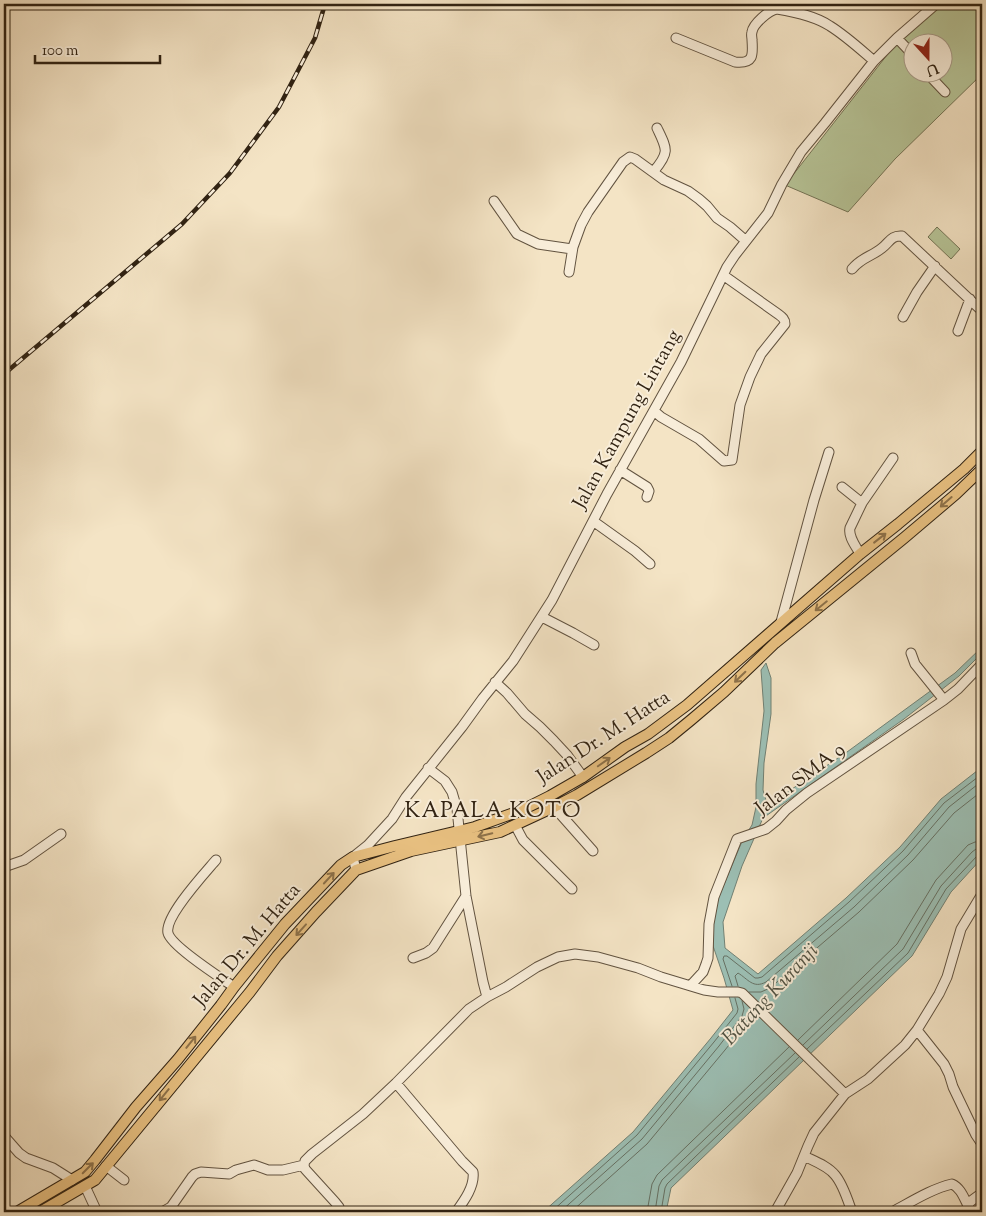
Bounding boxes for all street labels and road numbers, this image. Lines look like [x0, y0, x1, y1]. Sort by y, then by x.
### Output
street label: Jalan Kampung Lintang [566, 325, 690, 516]
street label: Jalan Dr. M. Hatta [531, 684, 676, 793]
street label: Jalan SMA 9 [749, 736, 852, 824]
street label: Jalan Dr. M. Hatta [187, 878, 309, 1015]

